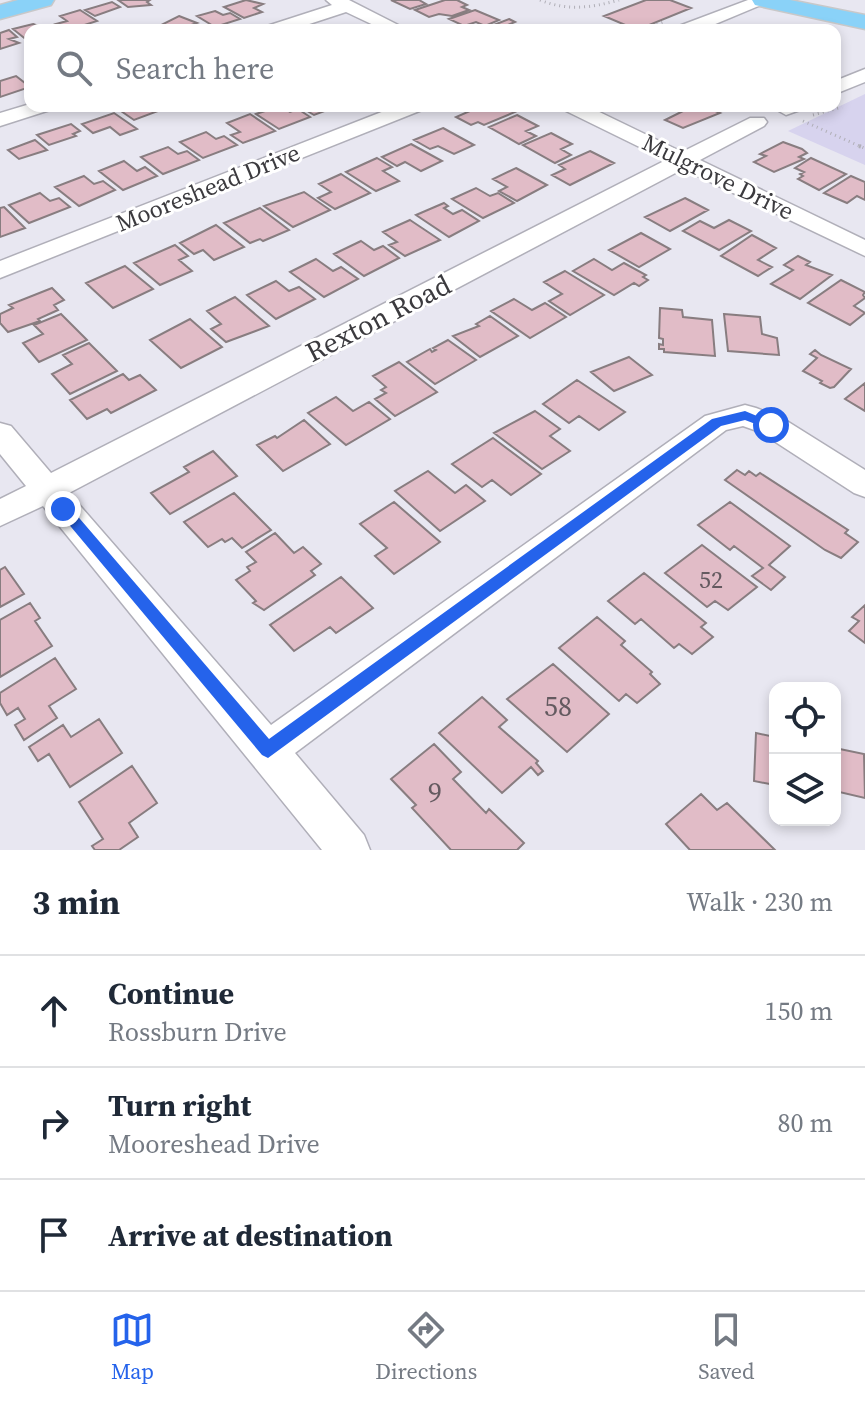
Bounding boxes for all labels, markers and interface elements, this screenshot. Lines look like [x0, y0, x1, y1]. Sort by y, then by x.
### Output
search box [24, 24, 841, 112]
icon: search [52, 46, 96, 90]
text: Search here [116, 48, 274, 89]
street label: Mulgrove Drive [637, 126, 800, 228]
street label: Mooreshead Drive [111, 136, 305, 239]
street label: Rexton Road [299, 265, 457, 371]
route start [753, 407, 789, 443]
route end [45, 491, 81, 527]
house number: 52 [699, 563, 723, 596]
map controls [769, 682, 841, 826]
button: locate [769, 682, 841, 754]
house number: 58 [544, 687, 572, 725]
button: layers [769, 754, 841, 826]
house number: 9 [428, 773, 442, 811]
text: 3 min [32, 879, 120, 925]
text: Walk · 230 m [686, 884, 833, 920]
text: Continue [108, 973, 234, 1014]
icon: ahead [32, 989, 76, 1033]
text: 150 m [765, 993, 833, 1029]
text: Rossburn Drive [108, 1014, 287, 1050]
text: Turn right [108, 1085, 251, 1126]
icon: right [32, 1101, 76, 1145]
text: 80 m [778, 1105, 833, 1141]
text: Mooreshead Drive [108, 1126, 320, 1162]
icon: arrive [32, 1213, 76, 1257]
text: Arrive at destination [108, 1215, 393, 1256]
tab: Map [110, 1308, 154, 1386]
tab: Directions [375, 1308, 477, 1386]
tab: Saved [698, 1308, 755, 1386]

